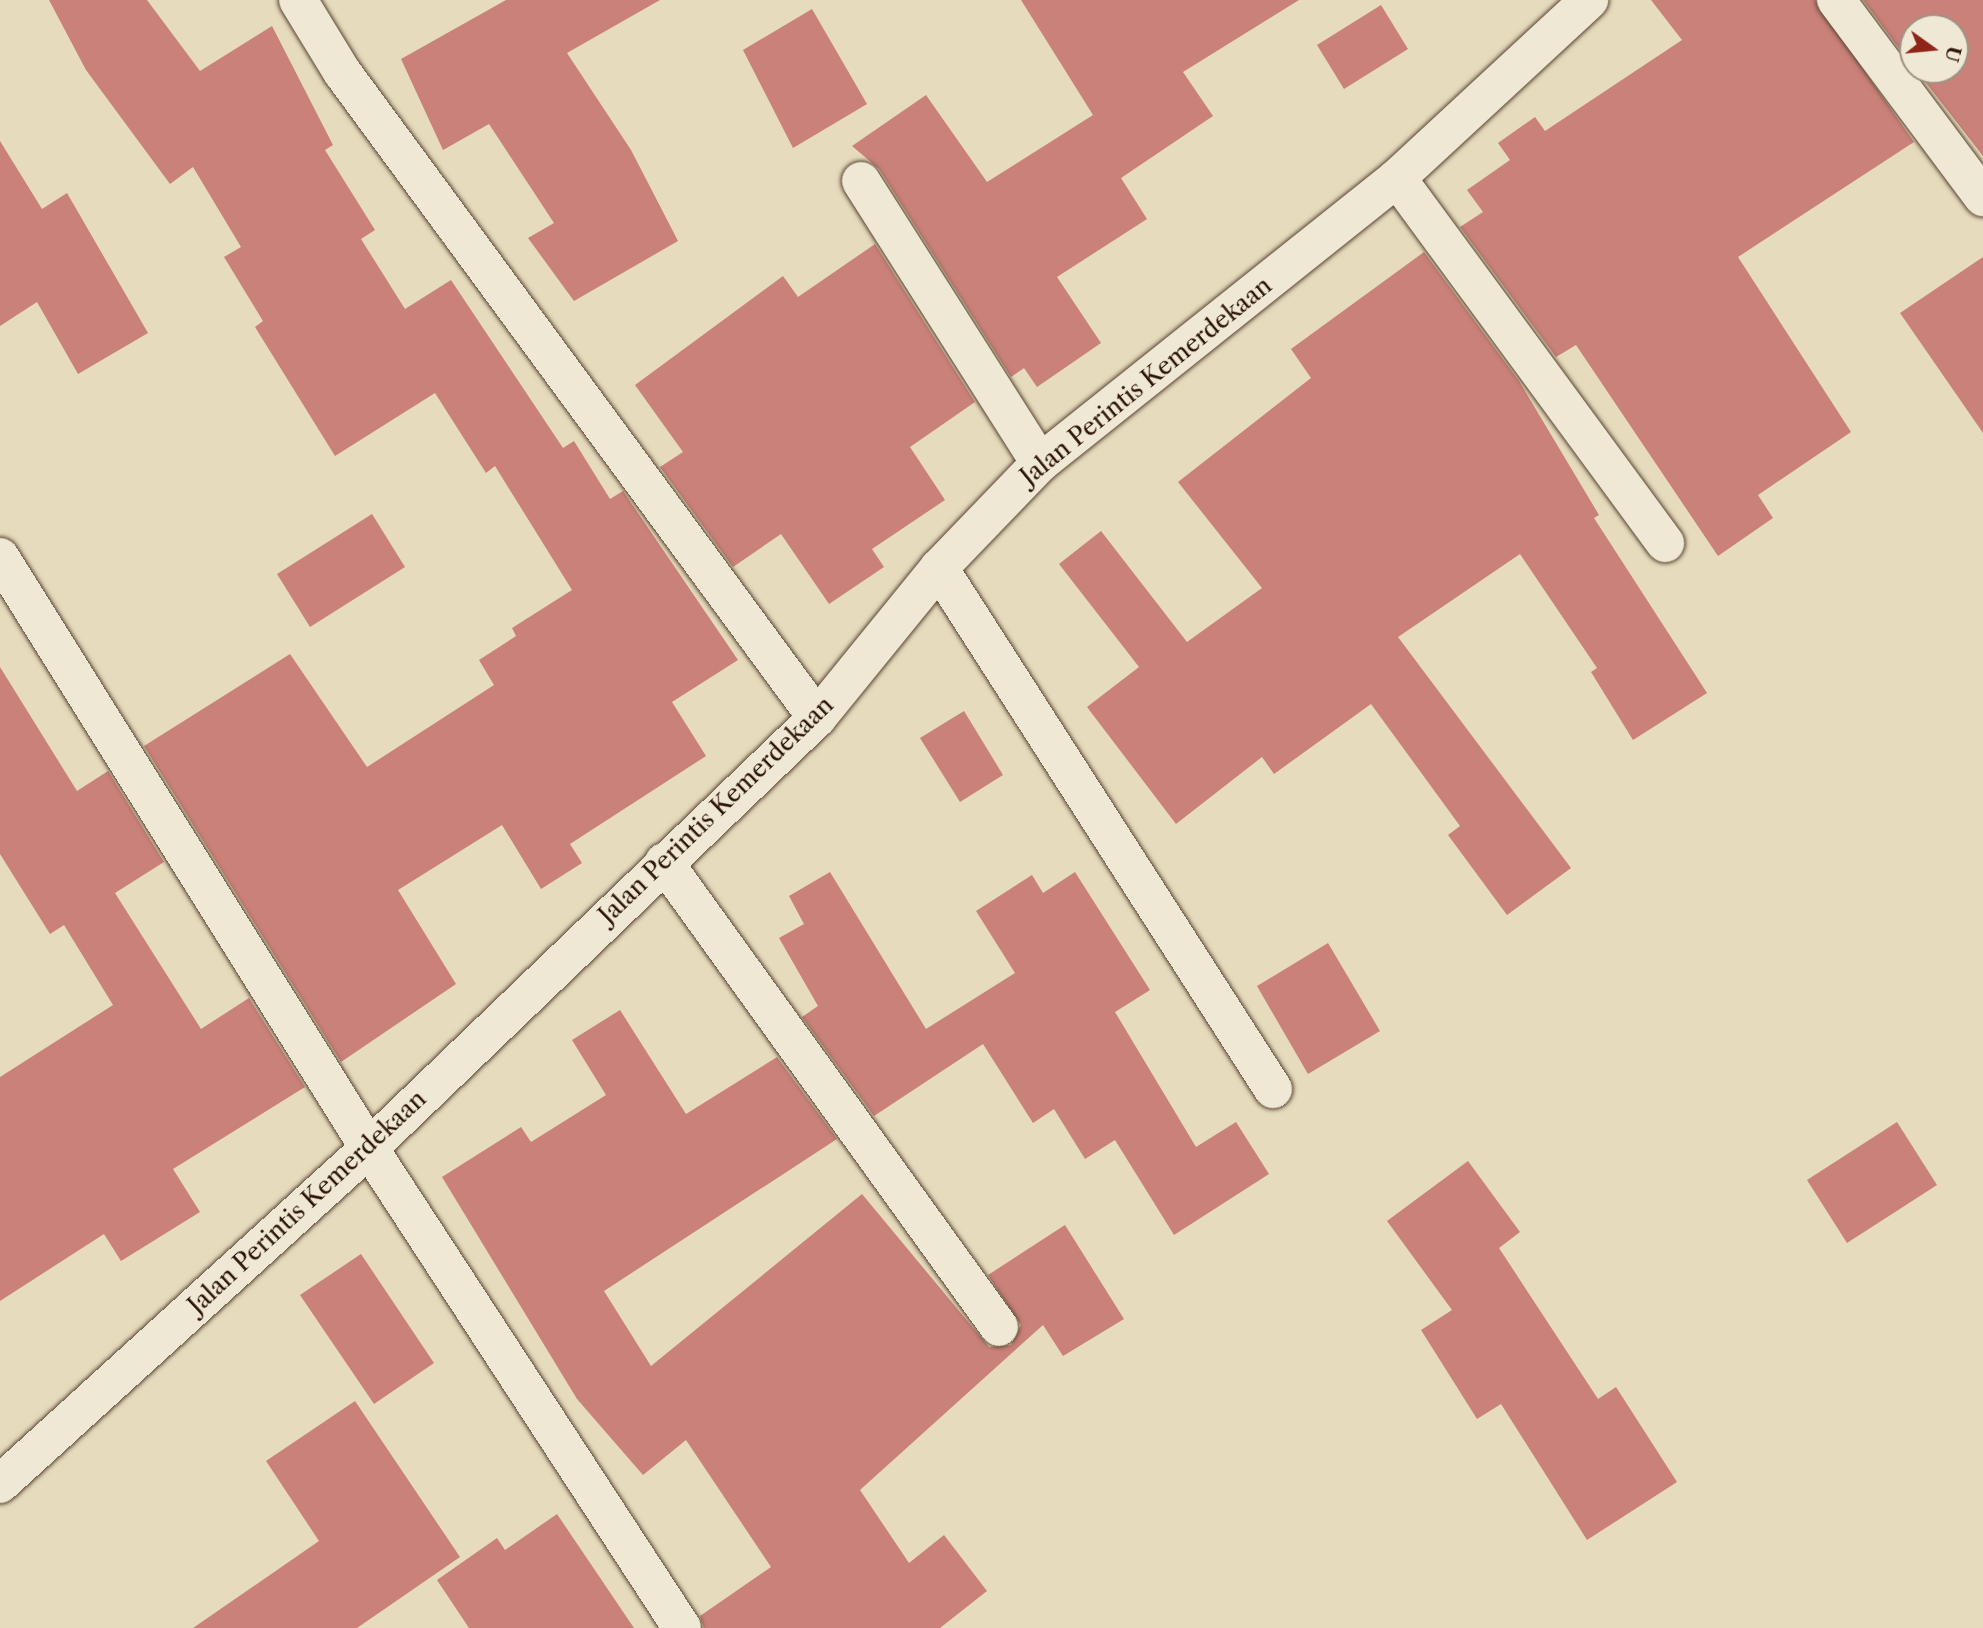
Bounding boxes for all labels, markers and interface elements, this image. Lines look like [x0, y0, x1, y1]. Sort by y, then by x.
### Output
north arrow [1899, 14, 1969, 84]
text: U [1940, 44, 1966, 64]
street label: Jalan Perintis Kemerdekaan [1015, 271, 1277, 491]
street label: Jalan Perintis Kemerdekaan [593, 690, 839, 930]
street label: Jalan Perintis Kemerdekaan [182, 1084, 432, 1320]

